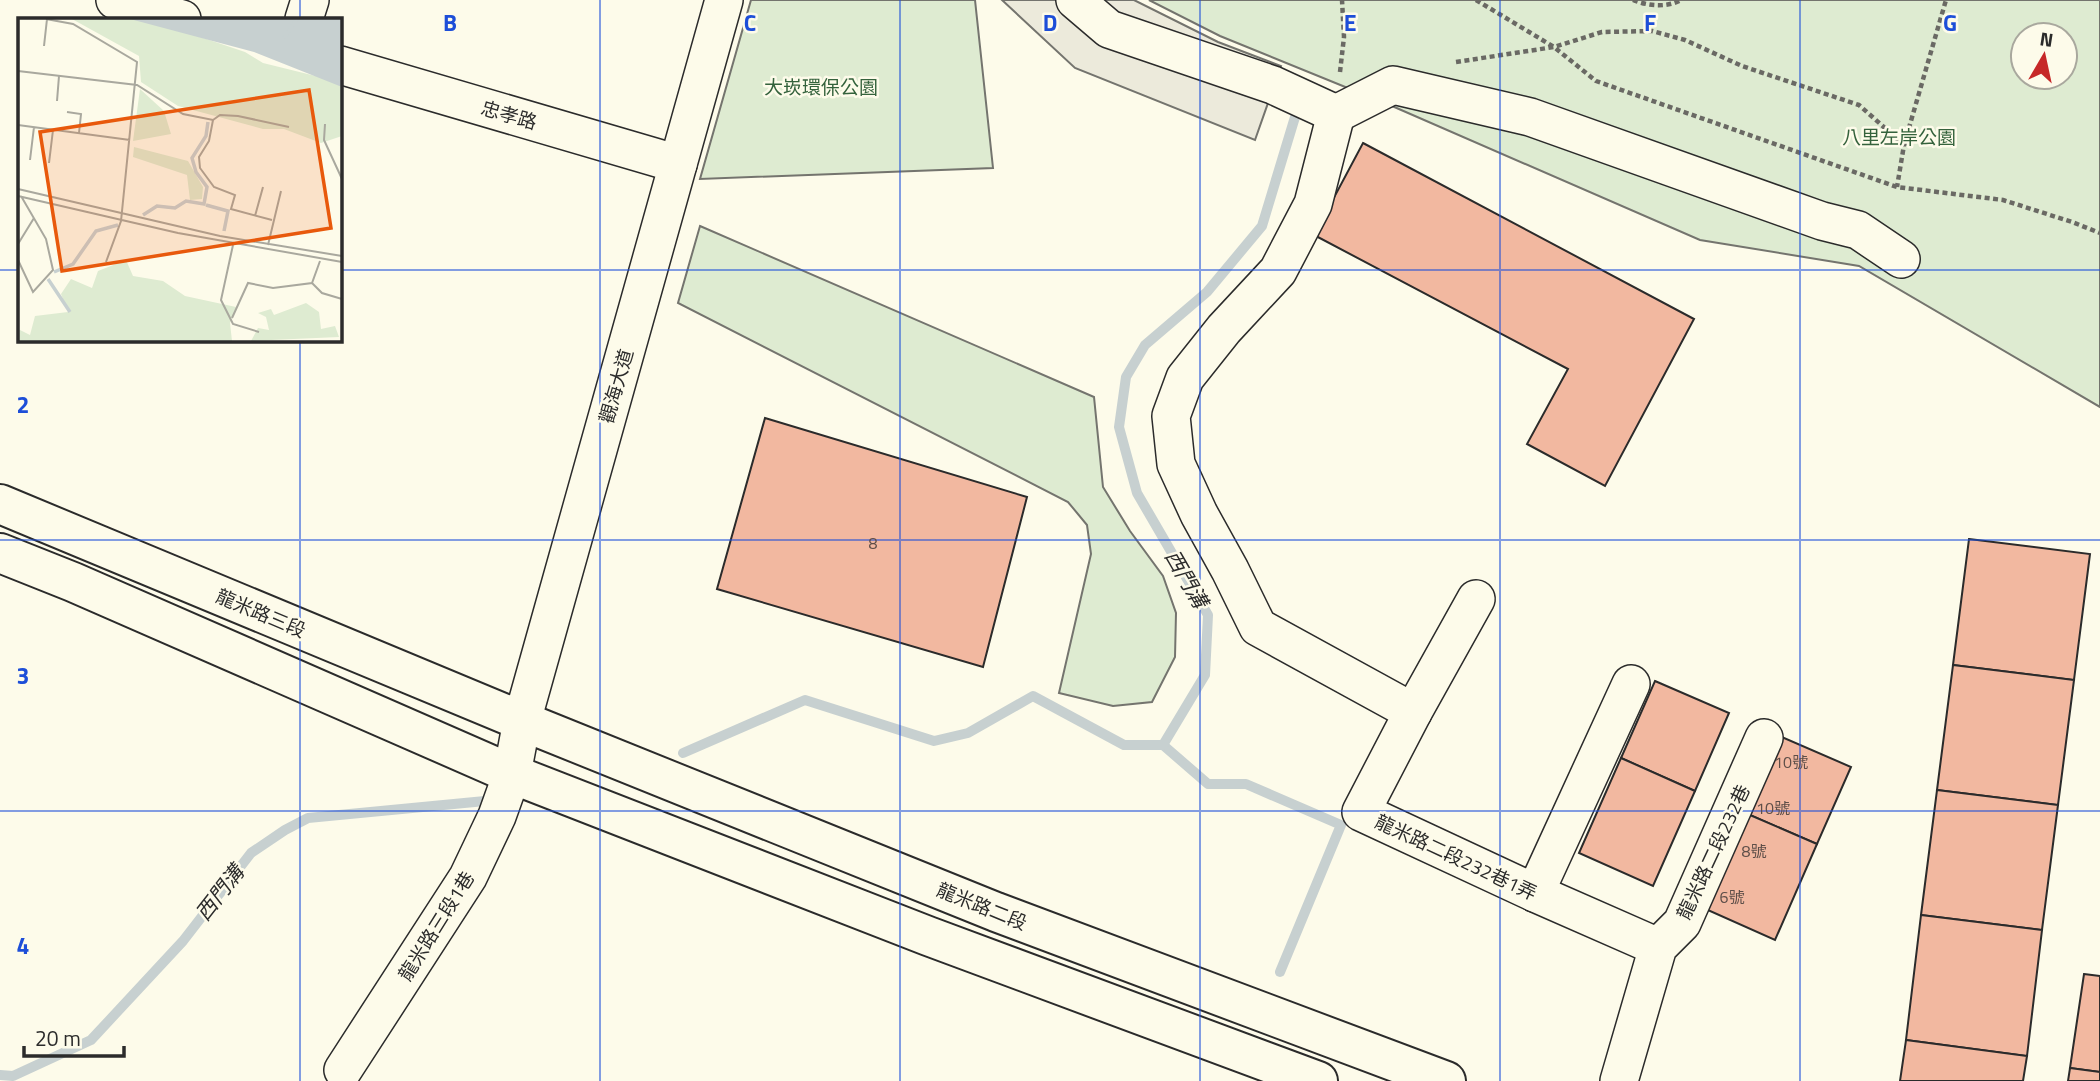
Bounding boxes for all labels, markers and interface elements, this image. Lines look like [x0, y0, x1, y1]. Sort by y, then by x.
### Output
text: B [443, 5, 457, 40]
text: C [744, 5, 756, 40]
text: D [1043, 5, 1057, 40]
text: E [1344, 5, 1356, 40]
text: F [1644, 5, 1656, 40]
text: G [1943, 5, 1957, 40]
inset map [18, 18, 341, 341]
north arrow [2009, 21, 2079, 91]
text: N [2038, 23, 2056, 54]
park label: 大崁環保公園 [764, 72, 878, 101]
street label: 忠孝路 [478, 93, 541, 136]
park label: 八里左岸公園 [1842, 122, 1956, 151]
street label: 觀海大道 [591, 345, 640, 426]
text: 2 [17, 387, 29, 422]
house number: 8 [869, 531, 878, 555]
water label: 西門溝 [1157, 543, 1218, 616]
street label: 龍米路三段 [212, 581, 311, 644]
text: 3 [17, 658, 29, 693]
house number: 10號 [1774, 750, 1808, 774]
street label: 龍米路二段232巷 [1669, 780, 1757, 924]
house number: 10號 [1756, 796, 1790, 820]
street label: 龍米路二段232巷1弄 [1371, 806, 1542, 907]
house number: 8號 [1742, 839, 1766, 863]
water label: 西門溝 [187, 855, 253, 927]
street label: 龍米路三段1巷 [390, 865, 481, 986]
street label: 龍米路二段 [933, 874, 1032, 937]
house number: 6號 [1720, 885, 1744, 909]
text: 4 [17, 928, 29, 963]
scale bar [24, 1014, 124, 1058]
text: 20 m [35, 1022, 81, 1054]

